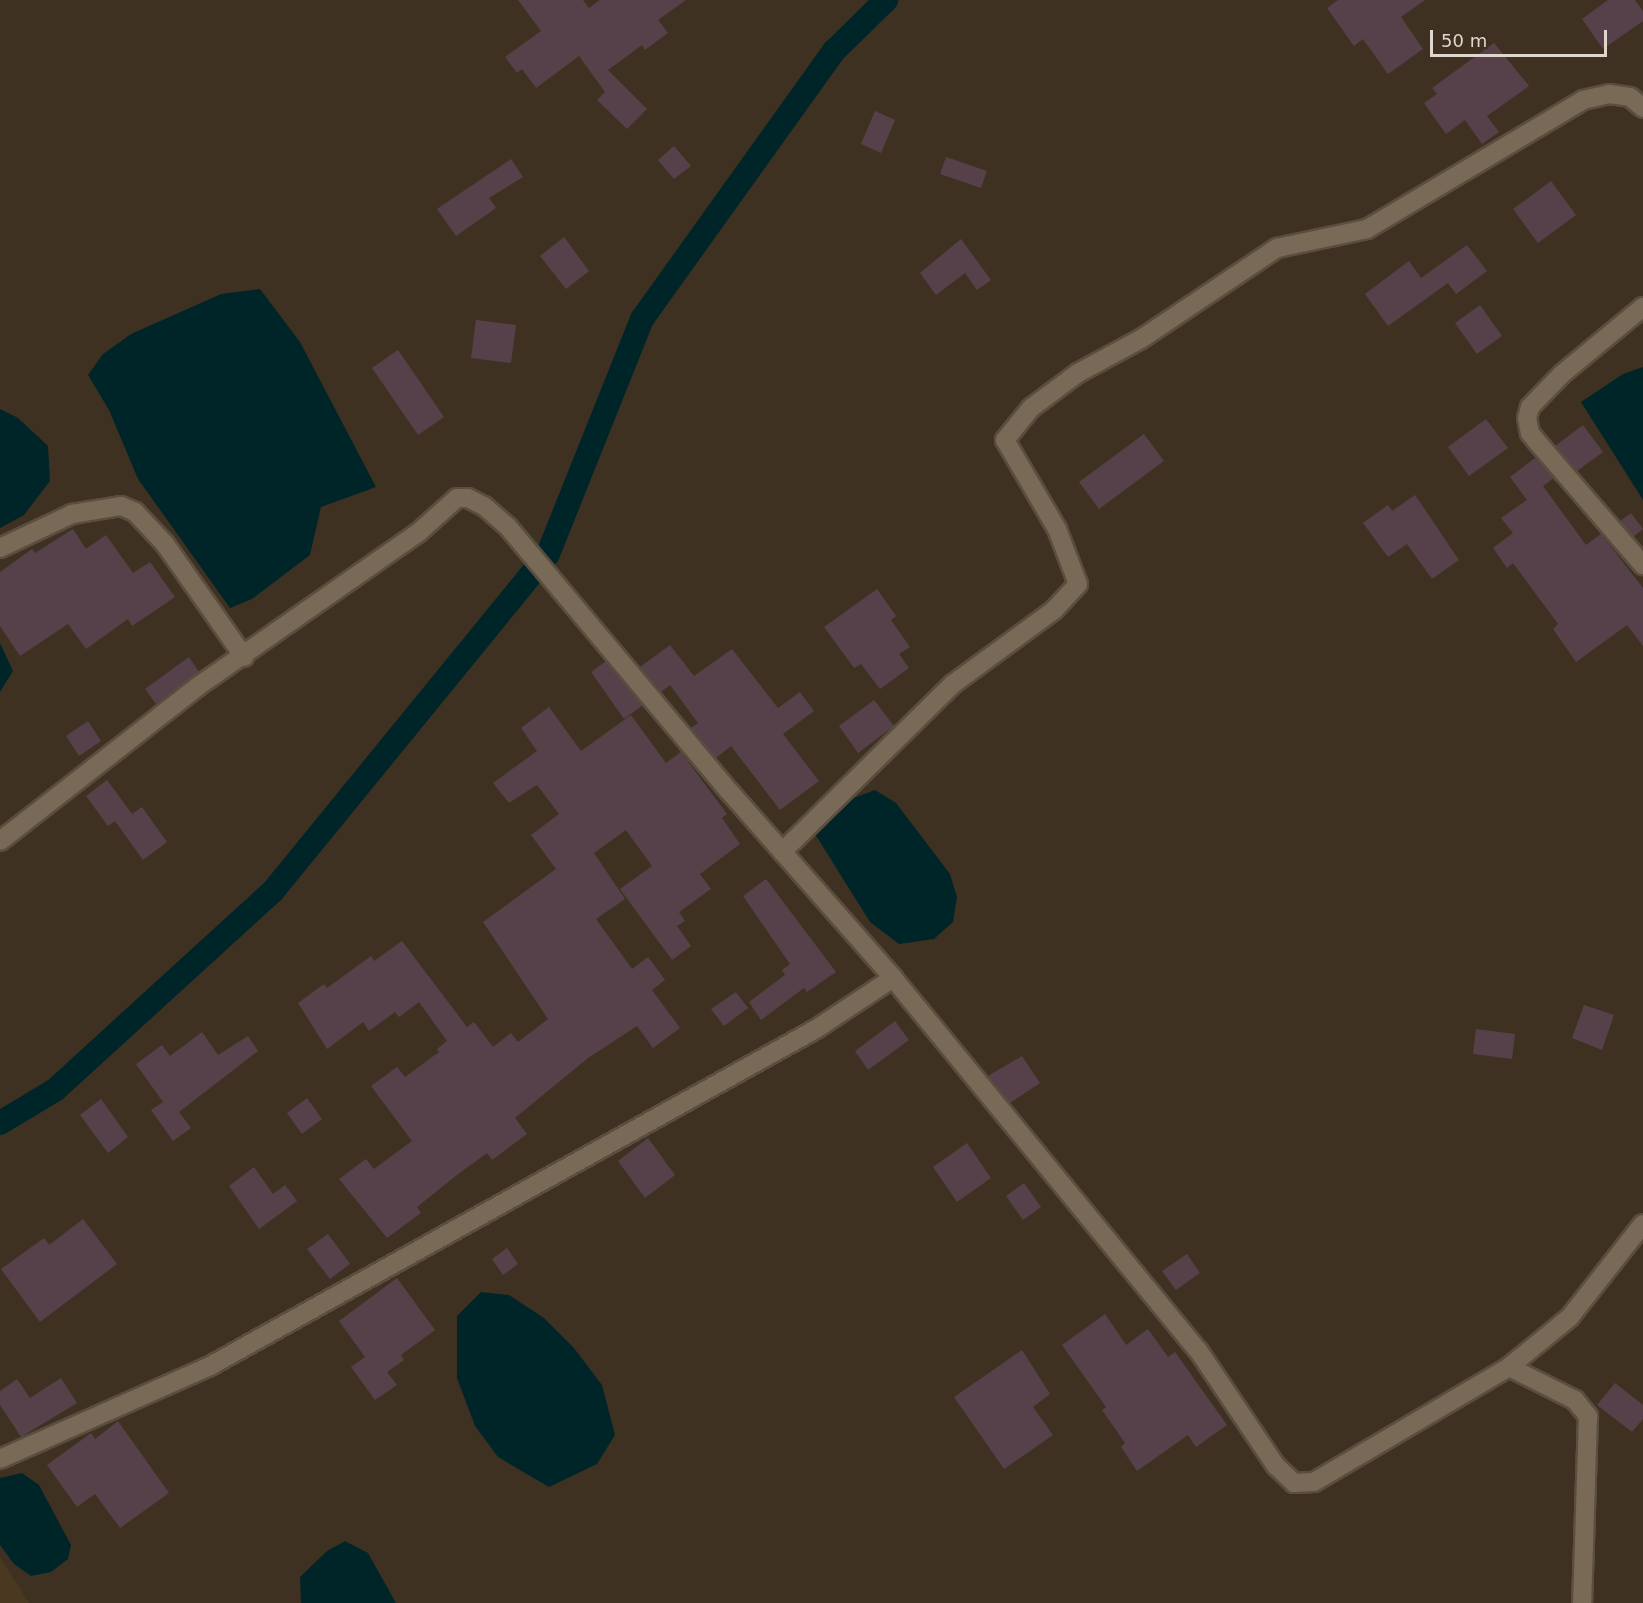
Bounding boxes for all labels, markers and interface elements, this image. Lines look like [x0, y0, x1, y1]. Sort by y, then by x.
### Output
scale bar [1433, 18, 1610, 56]
text: 50 m [1441, 30, 1487, 51]

